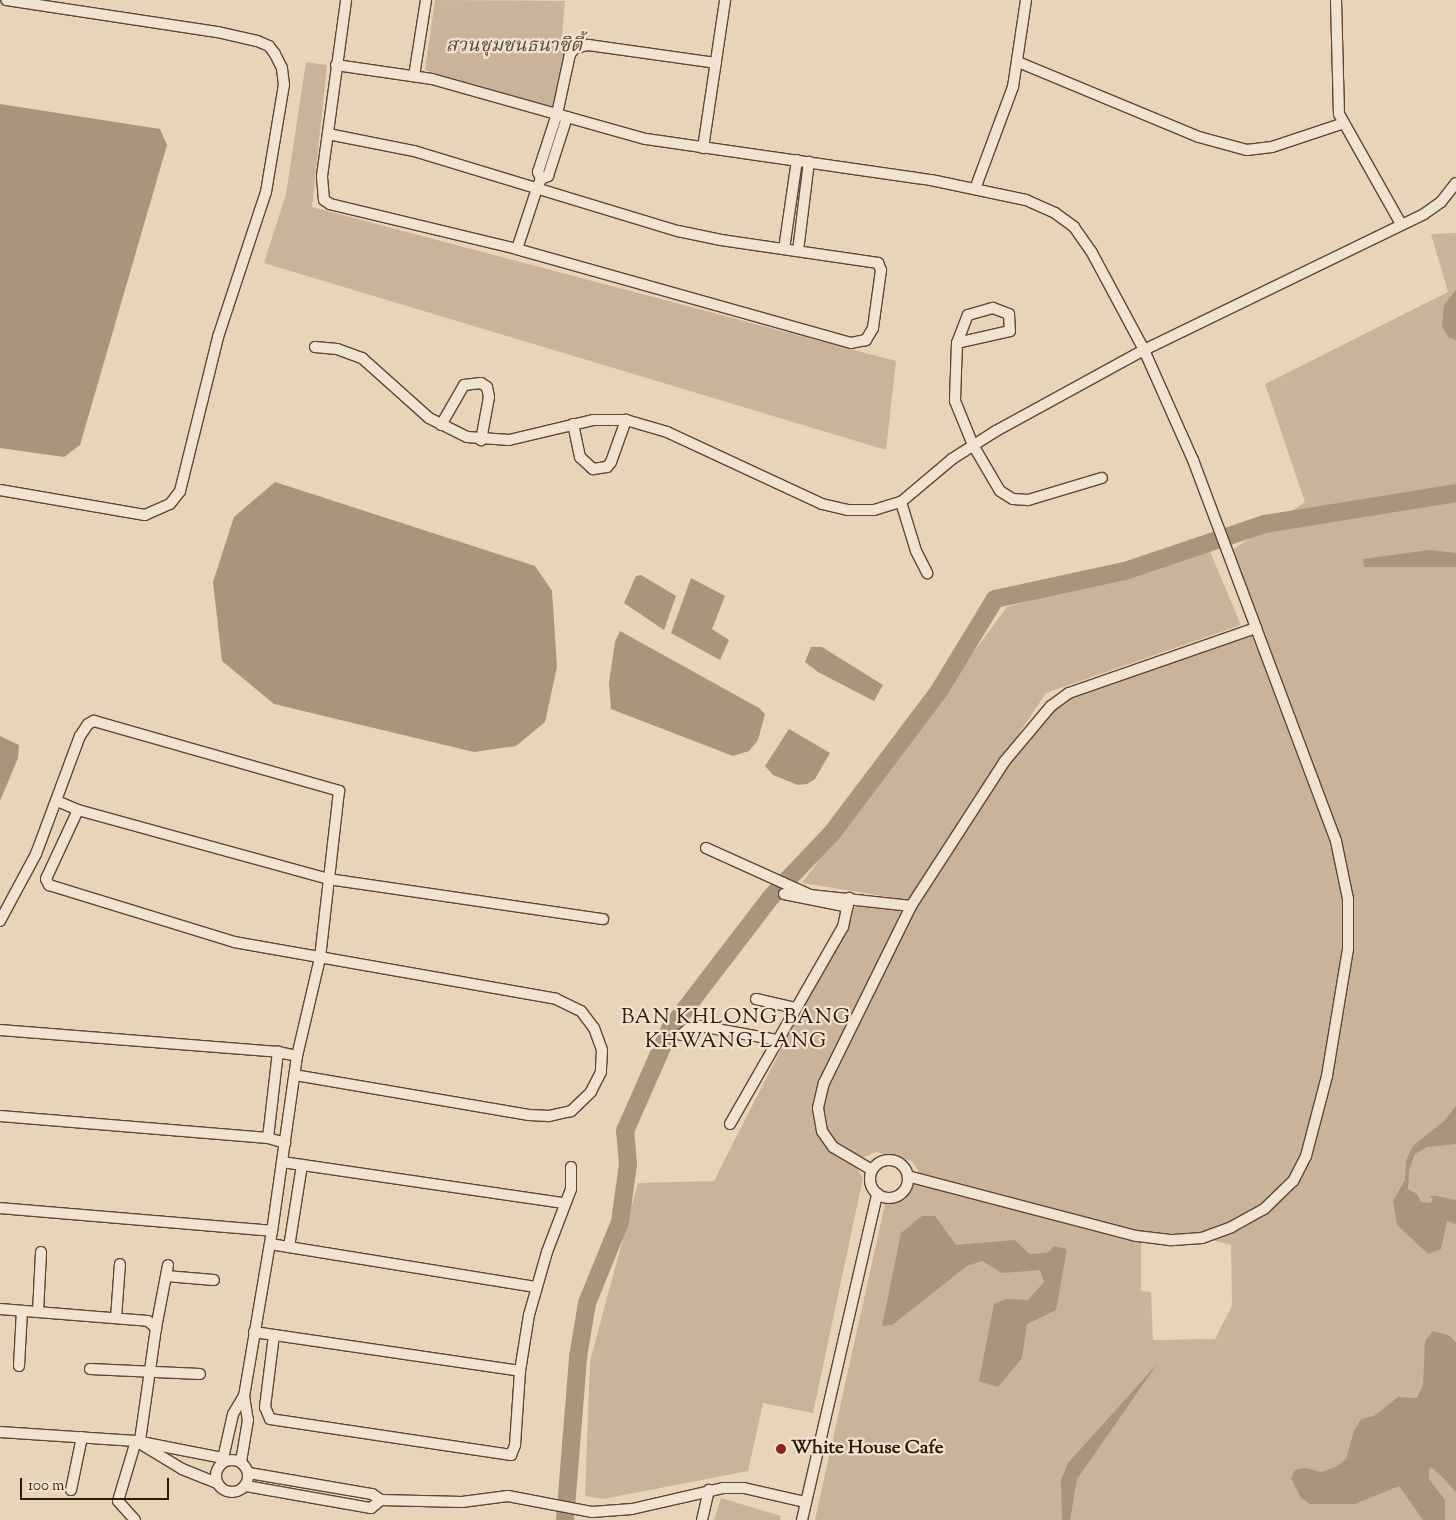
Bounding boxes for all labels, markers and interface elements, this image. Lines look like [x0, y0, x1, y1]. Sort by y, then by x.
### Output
park label: สวนชุมชนธนาซิตี้ [446, 36, 582, 58]
district label: BAN KHLONG BANG KHWANG LANG [619, 1005, 853, 1055]
place label: White House Cafe [791, 1438, 944, 1460]
marker: White House Cafe [775, 1443, 787, 1455]
scale bar [22, 1468, 171, 1500]
text: 100 m [28, 1476, 64, 1497]

